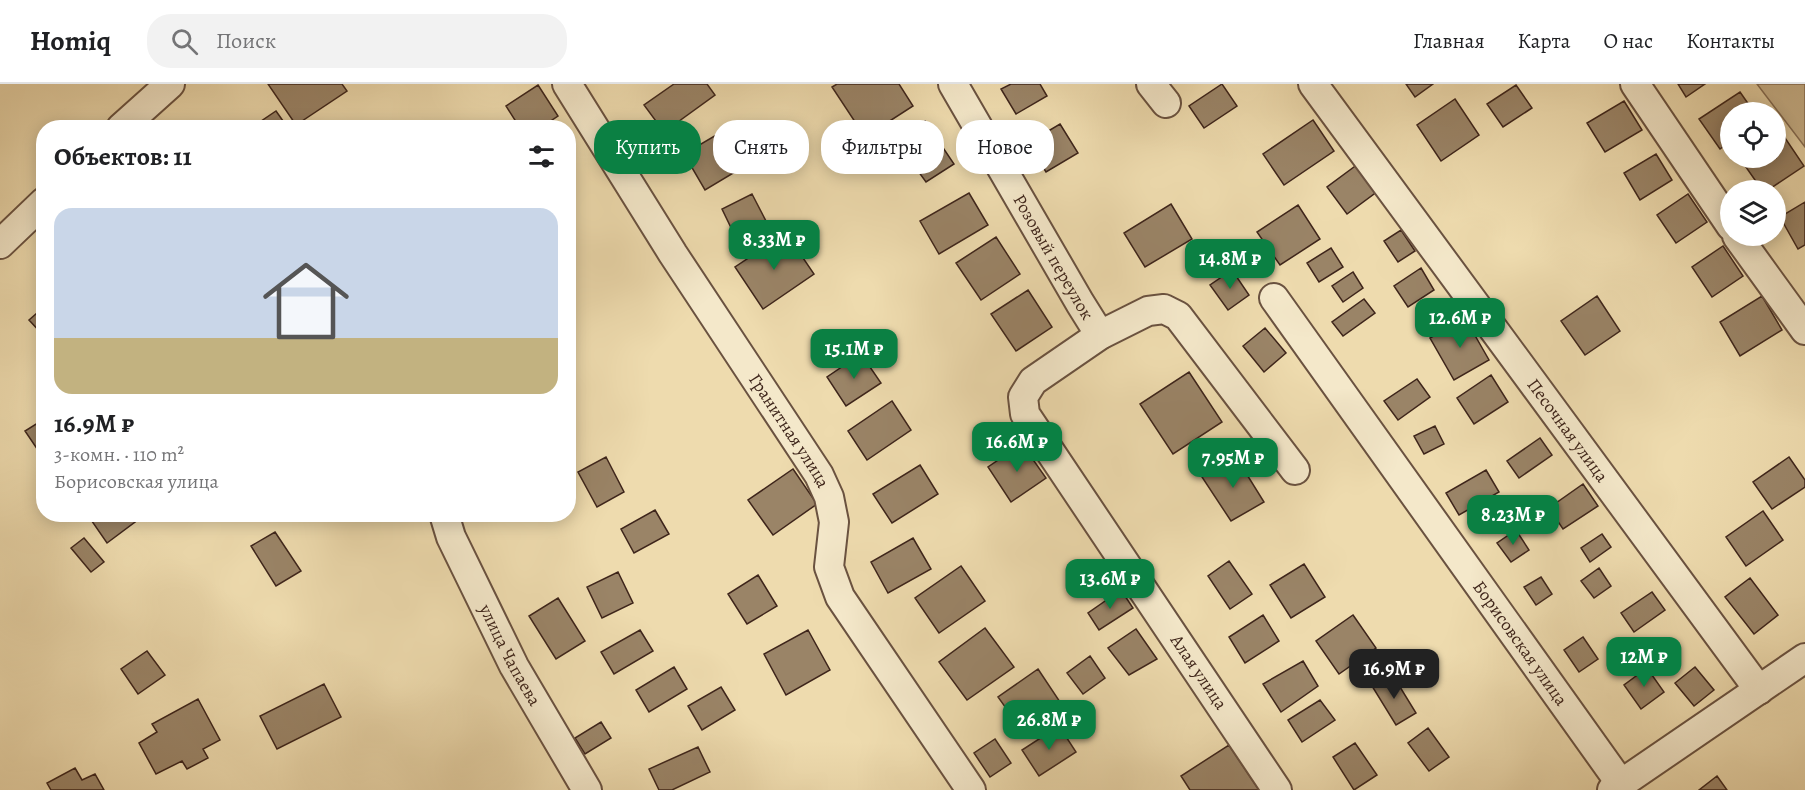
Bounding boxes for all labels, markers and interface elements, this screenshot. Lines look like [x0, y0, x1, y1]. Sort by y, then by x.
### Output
search box [147, 14, 567, 68]
text: Homiq [30, 22, 111, 60]
icon: search [168, 25, 201, 58]
text: Поиск [216, 26, 276, 56]
text: Главная [1413, 27, 1485, 55]
text: Карта [1518, 27, 1570, 55]
text: О нас [1603, 27, 1653, 55]
text: Контакты [1686, 27, 1775, 55]
map controls [1720, 102, 1786, 246]
button: locate [1720, 102, 1786, 168]
chip: Купить [594, 120, 701, 174]
chip: Снять [713, 120, 809, 174]
chip: Фильтры [821, 120, 944, 174]
chip: Новое [956, 120, 1054, 174]
text: Объектов: 11 [54, 139, 192, 174]
icon: filters [525, 140, 558, 173]
button: layers [1720, 180, 1786, 246]
street label: Розовый переулок [1007, 190, 1099, 324]
pin: 8.33M ₽ [719, 220, 829, 271]
text: 8.33M ₽ [743, 226, 805, 253]
pin: 14.8M ₽ [1175, 239, 1285, 290]
text: 14.8M ₽ [1199, 245, 1261, 272]
icon: home [252, 247, 360, 355]
pin: 12.6M ₽ [1405, 298, 1515, 349]
text: 12.6M ₽ [1429, 304, 1491, 331]
pin: 15.1M ₽ [799, 329, 909, 380]
text: 15.1M ₽ [825, 335, 883, 362]
street label: Гранитная улица [743, 369, 836, 492]
street label: Песочная улица [1522, 374, 1614, 488]
text: 16.9M ₽ [54, 406, 134, 441]
pin: 16.6M ₽ [962, 422, 1072, 473]
text: 16.6M ₽ [986, 428, 1048, 455]
pin: 7.95M ₽ [1178, 438, 1288, 489]
text: 3-комн. · 110 m² [54, 441, 184, 468]
text: 7.95M ₽ [1202, 444, 1264, 471]
text: Борисовская улица [54, 468, 219, 495]
pin: 8.23M ₽ [1458, 495, 1568, 546]
text: 8.23M ₽ [1481, 501, 1545, 528]
pin: 13.6M ₽ [1055, 559, 1165, 610]
text: 13.6M ₽ [1079, 565, 1141, 592]
street label: Борисовская улица [1467, 576, 1574, 711]
street label: улица Чапаева [473, 599, 547, 711]
street label: Алая улица [1164, 629, 1233, 715]
pin: 12M ₽ [1602, 637, 1686, 688]
text: 12M ₽ [1620, 643, 1668, 670]
pin: 16.9M ₽ [1339, 649, 1449, 700]
text: 16.9M ₽ [1363, 655, 1425, 682]
pin: 26.8M ₽ [994, 700, 1104, 751]
text: 26.8M ₽ [1017, 706, 1081, 733]

